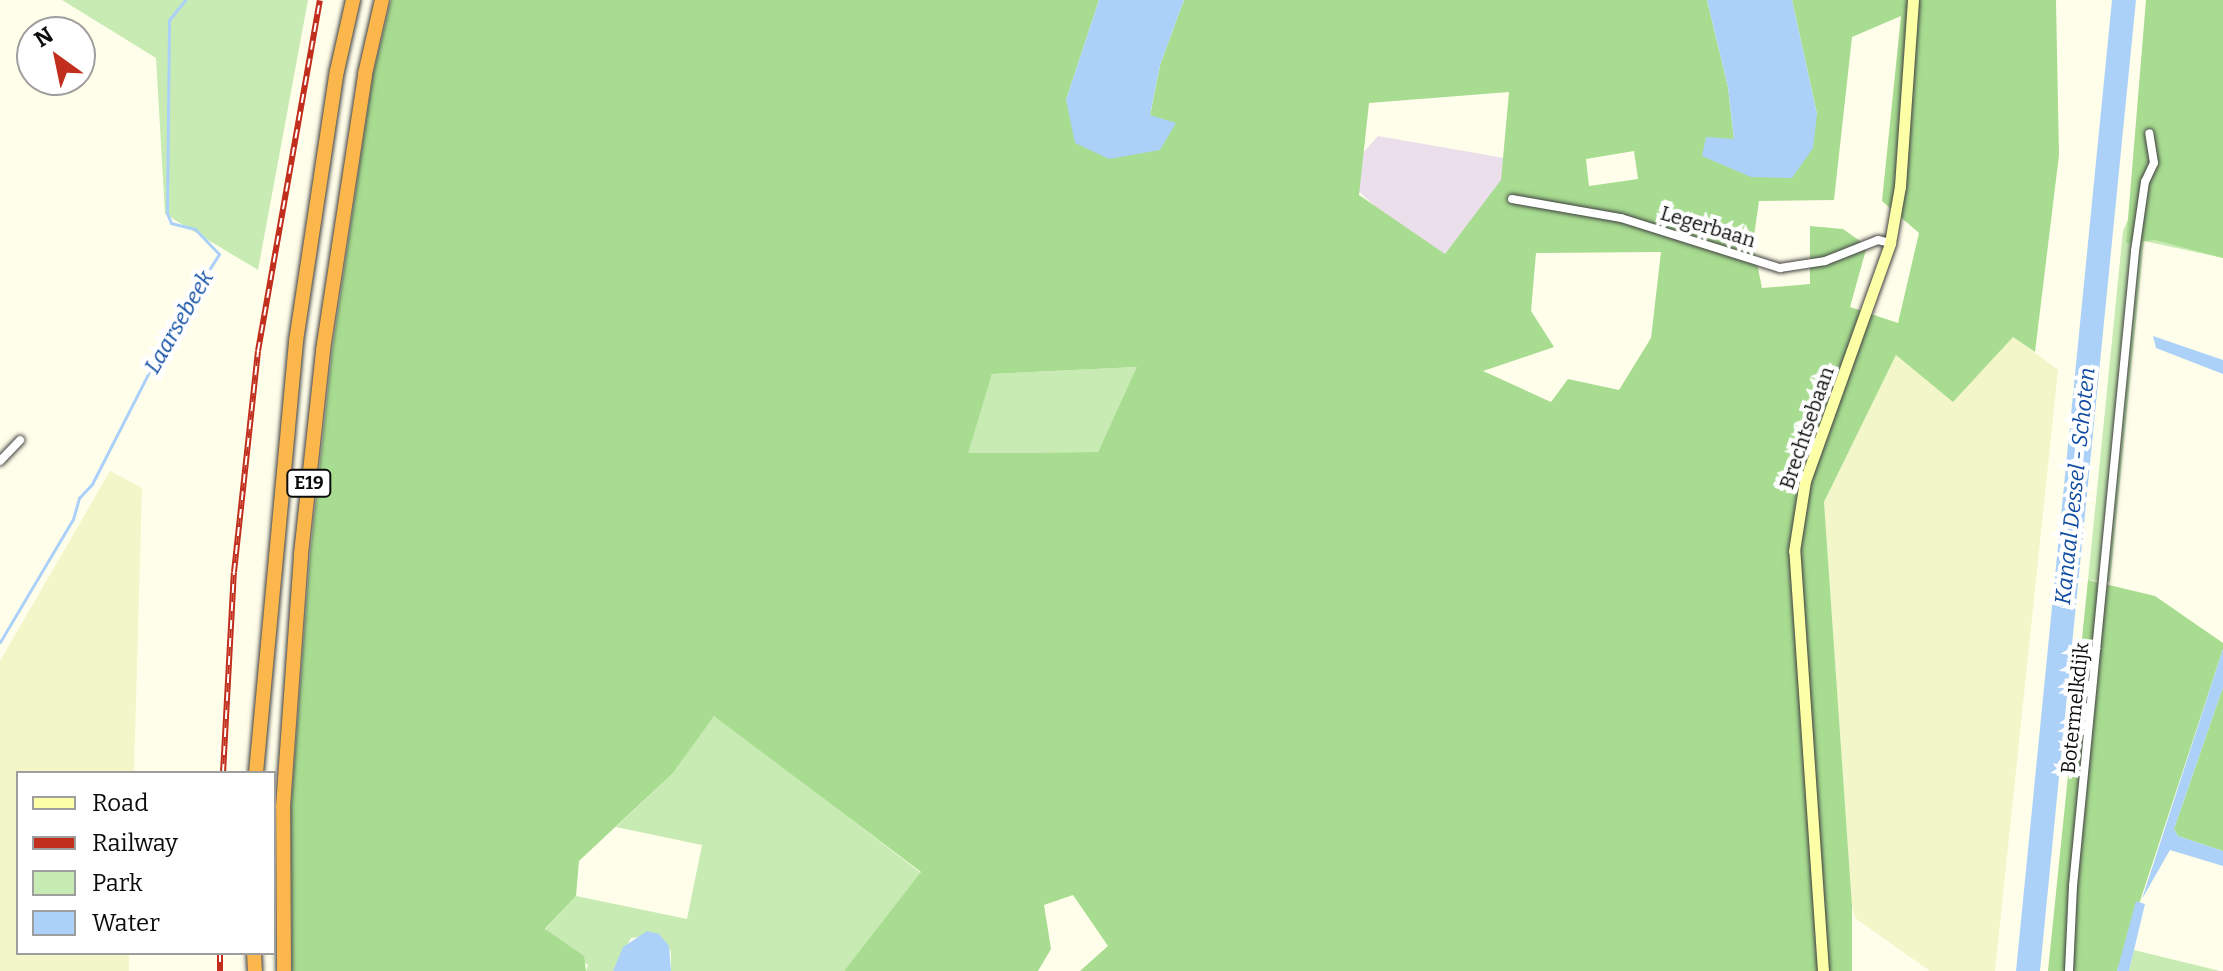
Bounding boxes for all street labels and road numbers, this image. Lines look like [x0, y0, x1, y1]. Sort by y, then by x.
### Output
street label: Legerbaan [1658, 201, 1758, 253]
street label: Brechtsebaan [1775, 364, 1839, 492]
road number: E19 [285, 469, 333, 497]
street label: Botermelkdijk [2056, 641, 2094, 775]

